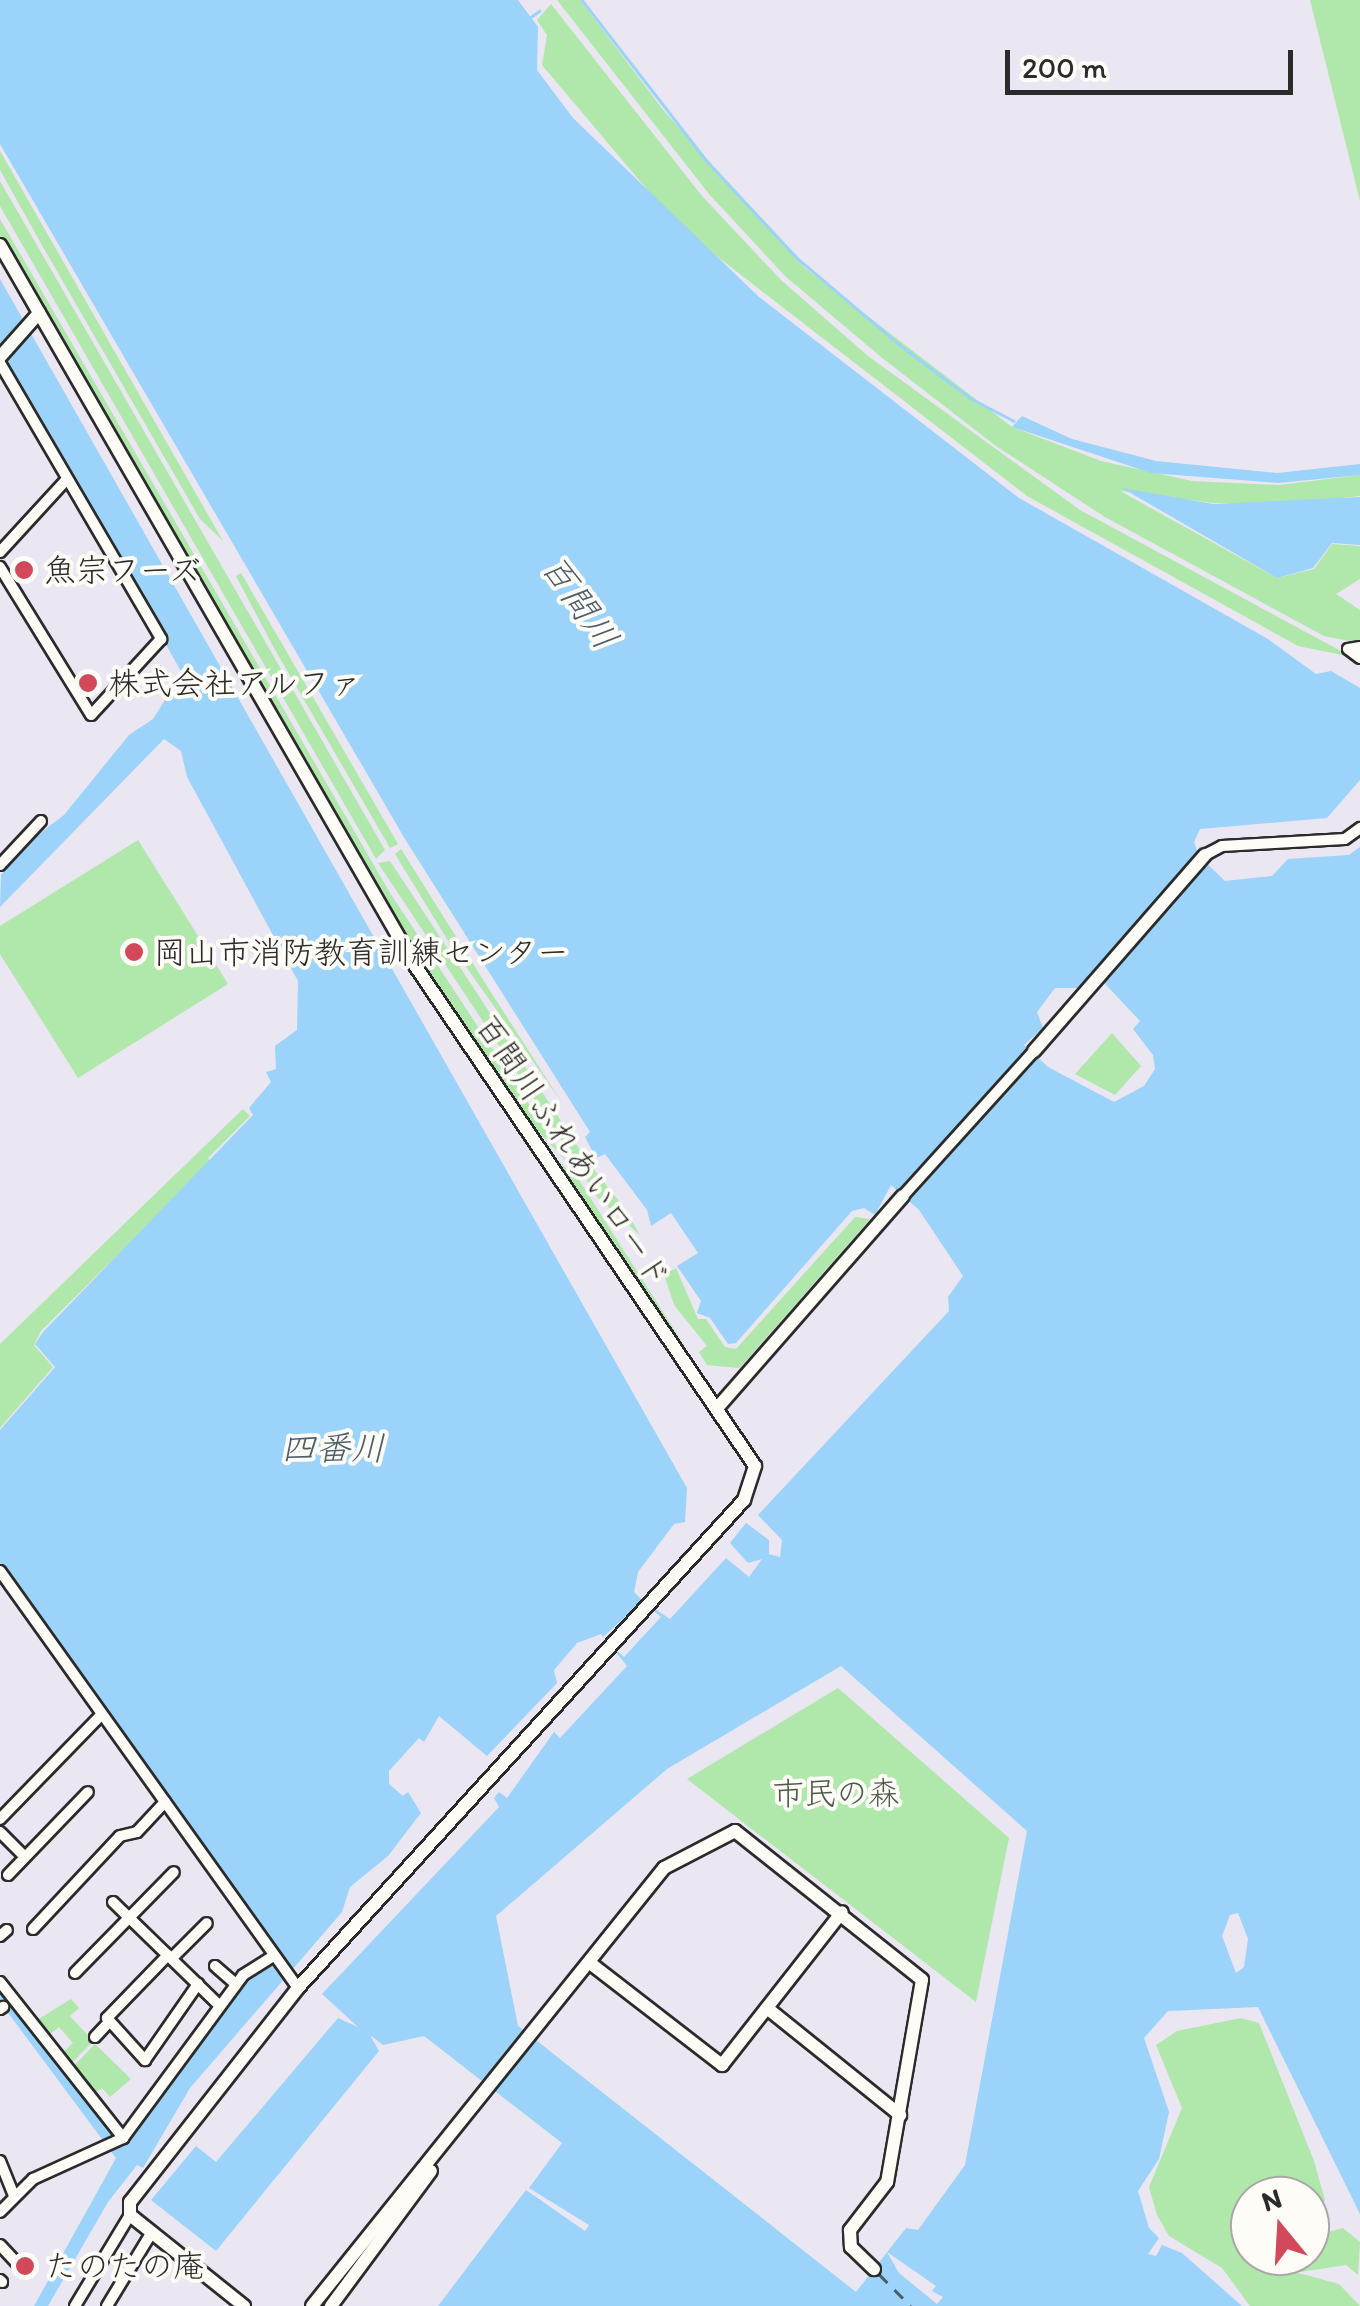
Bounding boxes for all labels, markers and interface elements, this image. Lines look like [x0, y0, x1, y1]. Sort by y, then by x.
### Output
scale bar [1010, 30, 1298, 92]
text: 200 m [1022, 49, 1107, 86]
water label: 百間川 [533, 547, 627, 657]
place label: 魚宗フーズ [44, 551, 203, 589]
marker: 魚宗フーズ [13, 559, 35, 581]
place label: 株式会社アルファ [108, 664, 364, 702]
marker: 株式会社アルファ [77, 672, 99, 694]
place label: 岡山市消防教育訓練センター [154, 933, 570, 971]
marker: 岡山市消防教育訓練センター [123, 941, 145, 963]
street label: 百間川ふれあいロード [468, 1008, 678, 1294]
water label: 四番川 [281, 1427, 385, 1469]
park label: 市民の森 [772, 1774, 900, 1812]
north arrow [1230, 2176, 1330, 2276]
text: N [1257, 2180, 1286, 2218]
place label: たのたの庵 [45, 2247, 205, 2285]
marker: たのたの庵 [14, 2255, 36, 2277]

